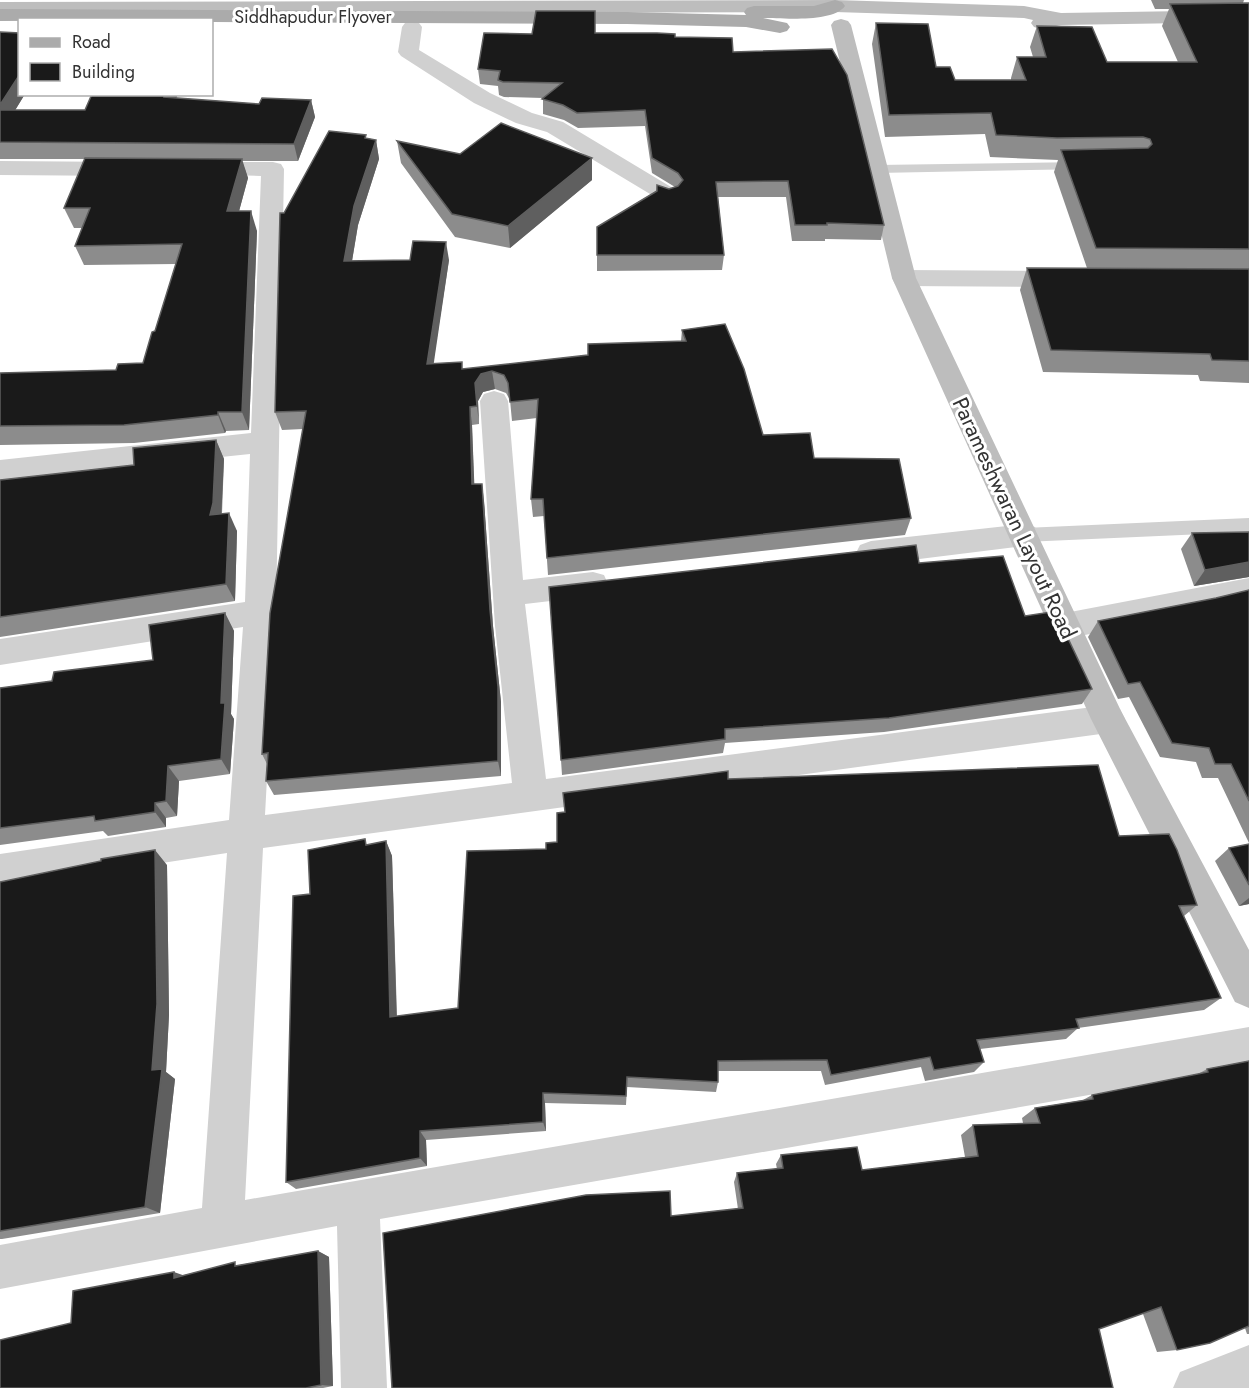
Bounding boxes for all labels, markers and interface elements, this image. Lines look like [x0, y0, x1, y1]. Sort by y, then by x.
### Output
street label: Siddhapudur Flyover [234, 4, 393, 30]
legend [18, 18, 213, 96]
text: Road [72, 29, 111, 55]
text: Building [72, 59, 135, 85]
street label: Parameshwaran Layout Road [945, 392, 1085, 644]

